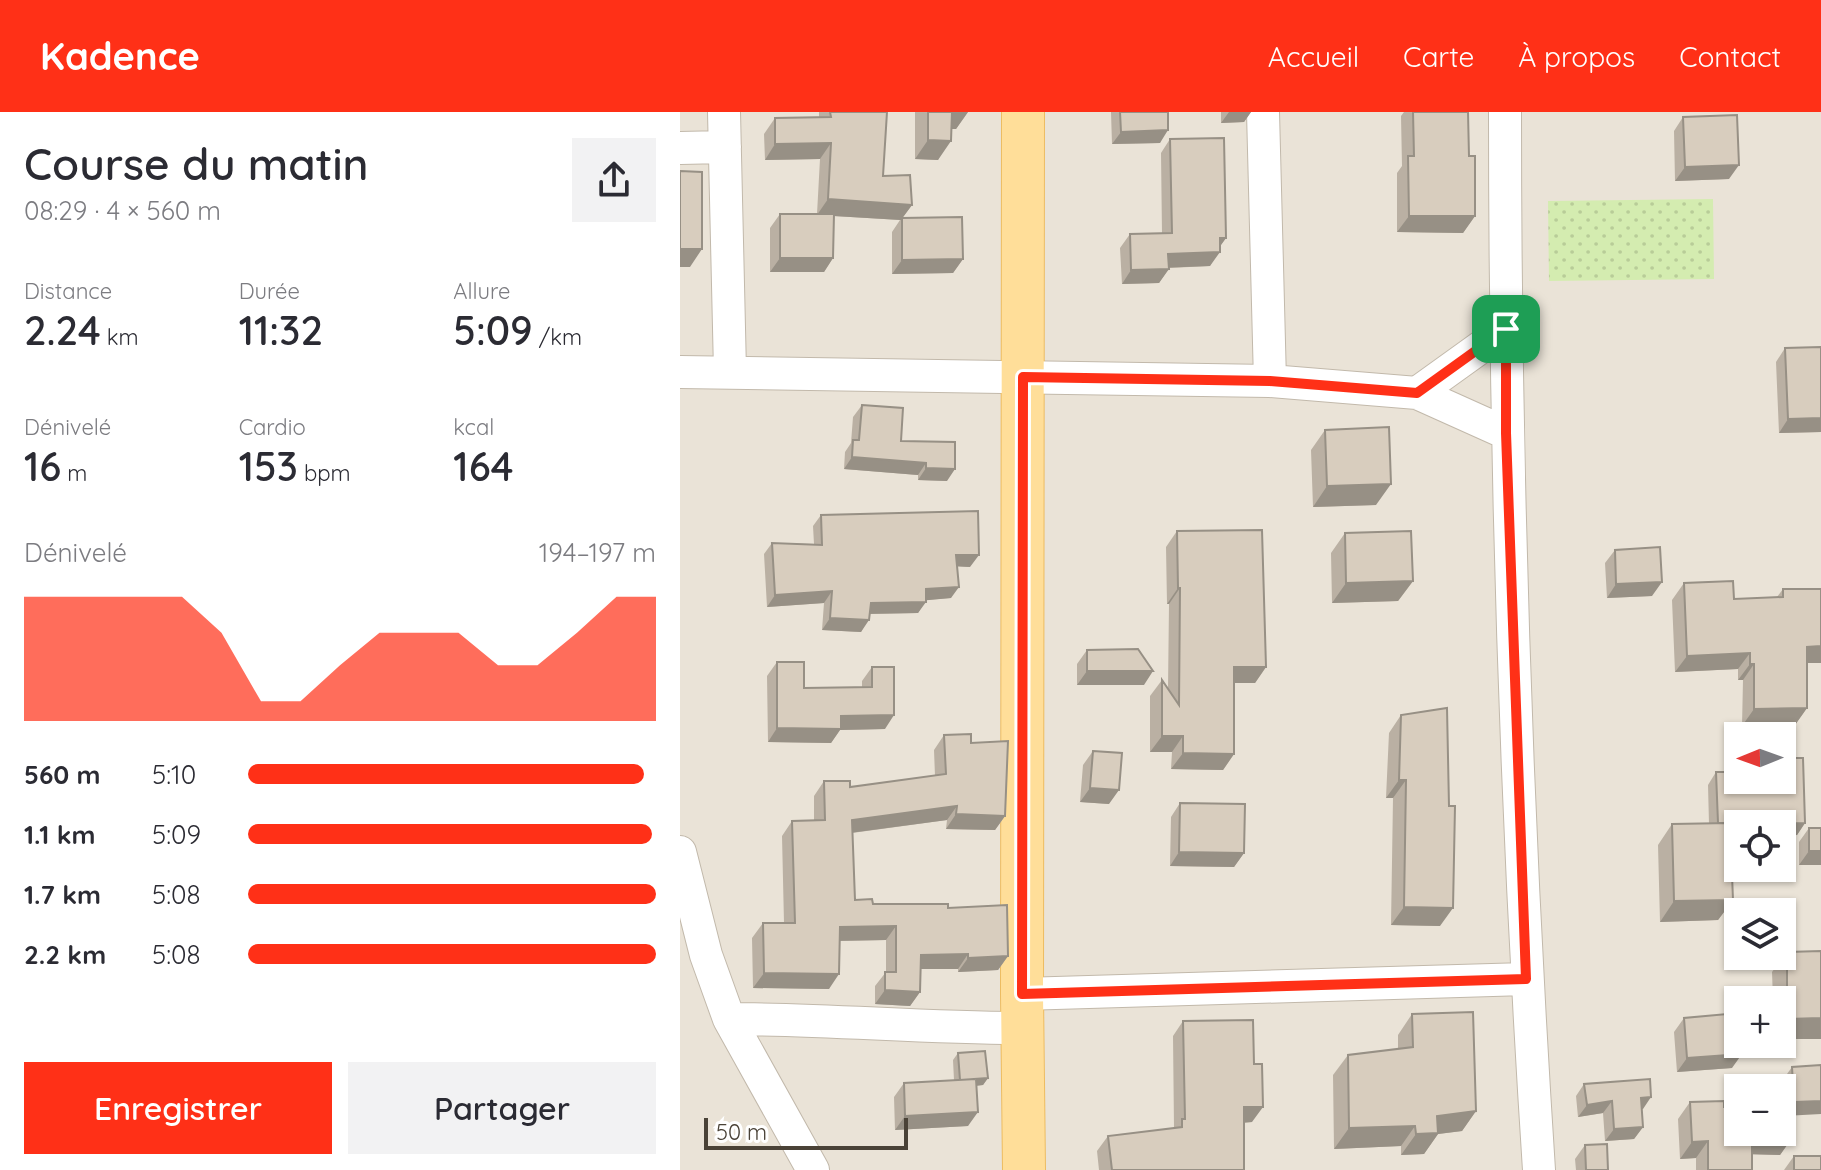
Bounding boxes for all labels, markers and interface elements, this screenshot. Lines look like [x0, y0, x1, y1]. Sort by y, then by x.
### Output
text: Kadence [40, 32, 200, 80]
text: Accueil [1268, 39, 1359, 74]
text: Carte [1403, 39, 1474, 74]
text: À propos [1518, 39, 1635, 74]
text: Contact [1679, 39, 1781, 74]
text: Course du matin [24, 136, 369, 191]
button: share [572, 138, 656, 222]
text: 08:29 · 4 × 560 m [24, 194, 221, 227]
text: Distance [24, 277, 112, 305]
text: Durée [239, 277, 300, 305]
text: Allure [453, 277, 511, 305]
pin [1472, 295, 1540, 363]
text: 2.24 [24, 305, 101, 355]
text: 11:32 [239, 305, 323, 355]
text: 5:09 [453, 305, 533, 355]
icon: arrive [1484, 307, 1528, 351]
text: km [101, 323, 139, 351]
text: /km [533, 323, 582, 351]
text: Dénivelé [24, 413, 111, 441]
text: Cardio [239, 413, 306, 441]
text: kcal [453, 413, 494, 441]
text: 16 [24, 441, 61, 491]
text: 153 [239, 441, 298, 491]
text: 164 [453, 441, 514, 491]
text: m [61, 459, 87, 487]
text: bpm [298, 459, 351, 487]
text: Dénivelé [24, 536, 127, 569]
text: 194–197 m [539, 536, 656, 569]
north arrow [1724, 722, 1796, 794]
map controls [1724, 722, 1796, 1146]
text: 560 m [24, 758, 101, 791]
text: 5:10 [152, 758, 196, 791]
button: locate [1724, 810, 1796, 882]
text: 1.1 km [24, 818, 95, 851]
text: 5:09 [152, 818, 201, 851]
text: 1.7 km [24, 878, 101, 911]
text: 5:08 [152, 878, 201, 911]
button: layers [1724, 898, 1796, 970]
text: 2.2 km [24, 938, 106, 971]
text: 5:08 [152, 938, 201, 971]
button: + [1724, 986, 1796, 1058]
button: Enregistrer [24, 1062, 332, 1154]
button: Partager [348, 1062, 656, 1154]
button: − [1724, 1074, 1796, 1146]
scale bar [704, 1114, 908, 1150]
text: 50 m [716, 1118, 767, 1146]

